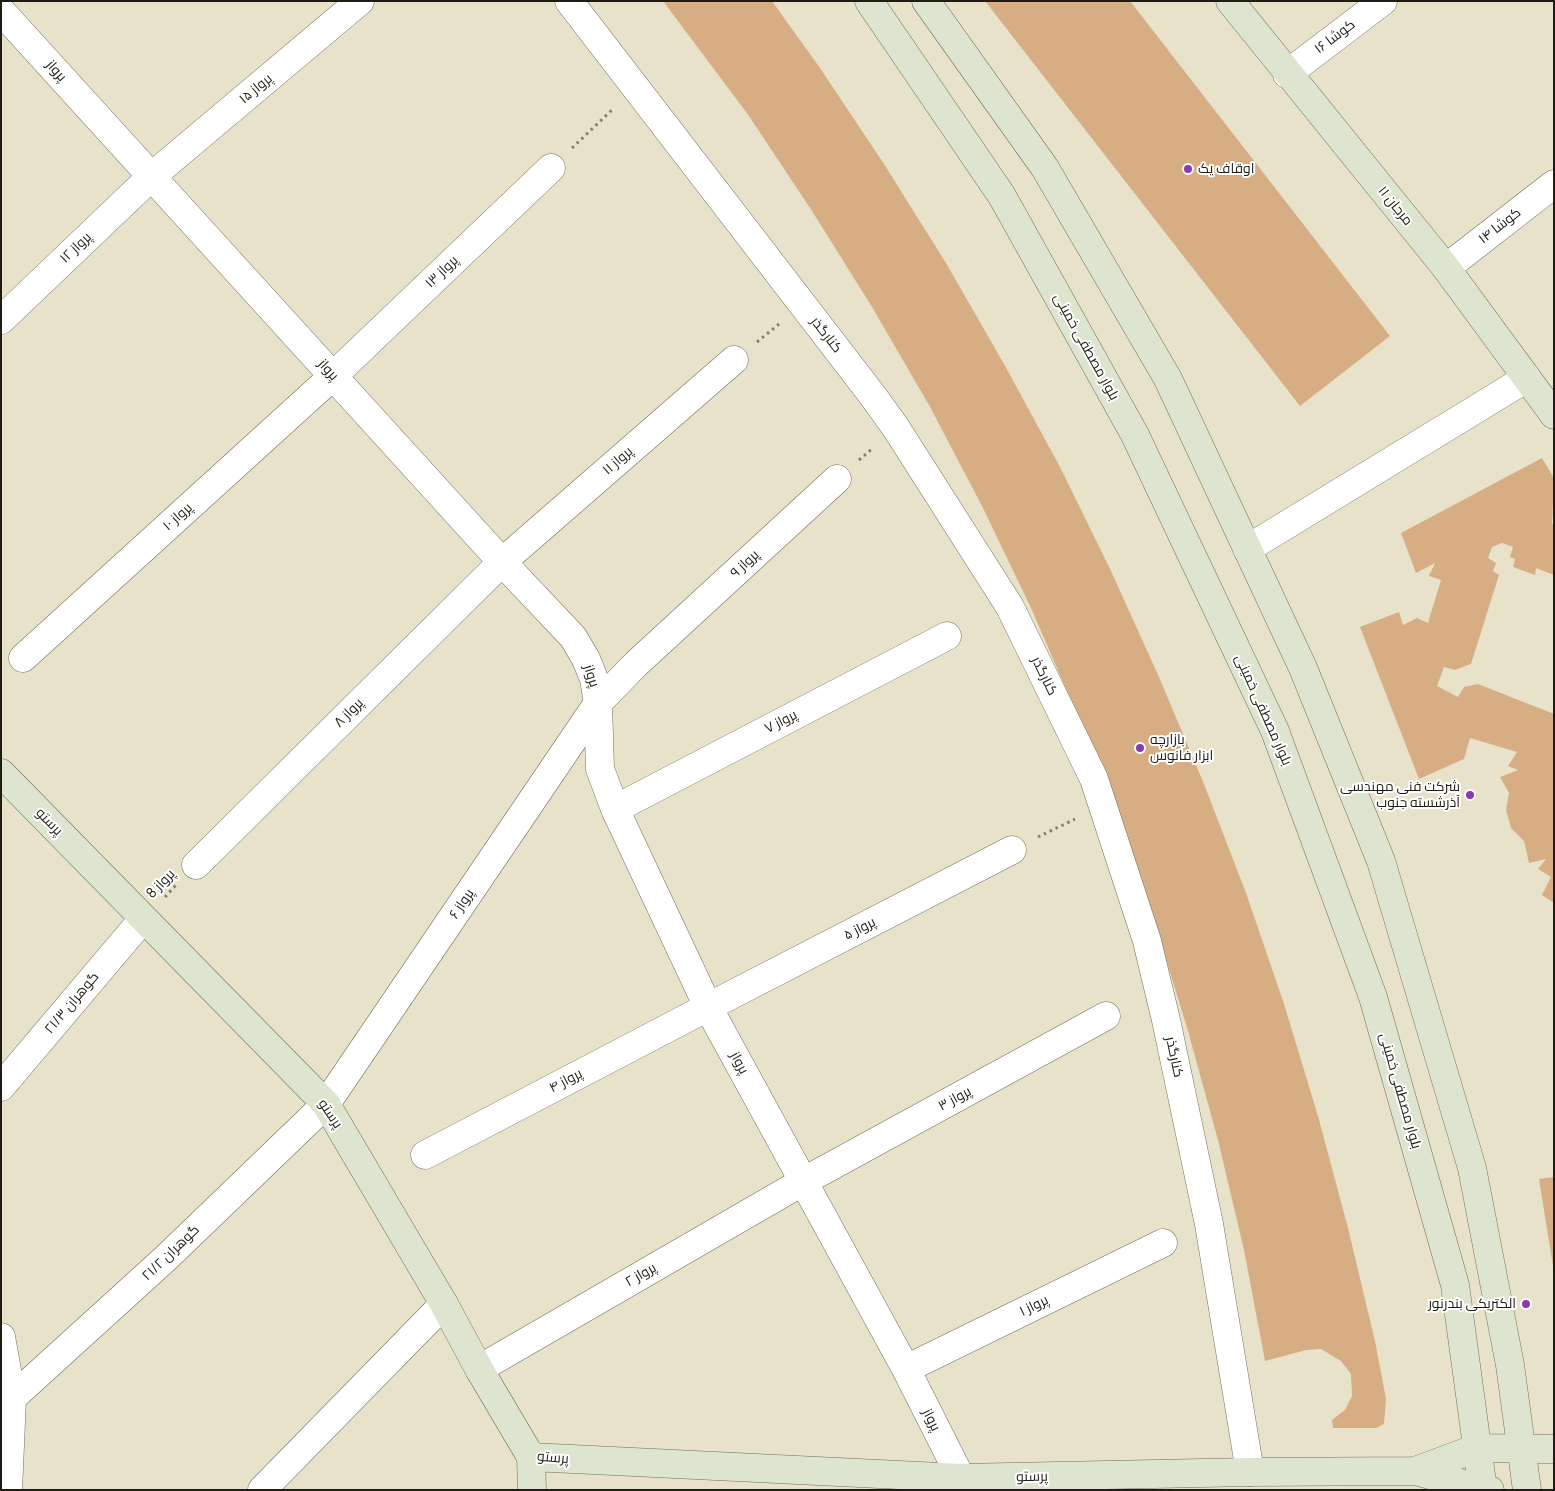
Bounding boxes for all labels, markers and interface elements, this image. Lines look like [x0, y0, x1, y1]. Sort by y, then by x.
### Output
street label: کوشا ۱۶ [1311, 16, 1359, 58]
street label: پرواز [42, 57, 70, 85]
street label: پرواز ۱۵ [236, 70, 276, 108]
place label: اوقاف یک [1198, 161, 1254, 177]
marker: اوقاف یک [1182, 163, 1194, 175]
street label: مرجان ۱۱ [1374, 183, 1416, 229]
street label: کوشا ۱۴ [1476, 204, 1524, 248]
street label: پرواز ۱۲ [57, 229, 95, 267]
street label: پرواز ۱۳ [422, 252, 462, 292]
street label: بلوار مصطفی خمینی [1050, 291, 1122, 403]
street label: کنارگذر [807, 314, 845, 356]
street label: پرواز [314, 356, 342, 384]
street label: پرواز ۱۱ [599, 443, 637, 479]
street label: پرواز ۱۰ [160, 500, 196, 534]
street label: پرواز ۹ [727, 547, 763, 581]
street label: بلوار مصطفی خمینی [1231, 652, 1295, 768]
street label: کنارگذر [1027, 654, 1061, 698]
street label: پرواز [579, 662, 603, 690]
street label: پرواز ۸ [331, 695, 367, 731]
street label: پرواز ۷ [762, 707, 800, 737]
place label: بازارچه ابزار فانوس [1150, 732, 1213, 764]
marker: بازارچه ابزار فانوس [1134, 742, 1146, 754]
place label: شرکت فنی مهندسی آذرشسته جنوب [1340, 779, 1460, 812]
marker: شرکت فنی مهندسی آذرشسته جنوب [1464, 789, 1476, 801]
street label: پرستو [32, 805, 66, 839]
street label: پرواز 8 [143, 866, 179, 902]
street label: پرواز ۶ [446, 886, 478, 922]
street label: پرواز ۵ [841, 914, 879, 944]
street label: گوهران ۲۱/۳ [41, 969, 103, 1037]
street label: بلوار مصطفی خمینی [1375, 1031, 1425, 1151]
street label: کنارگذر [1161, 1035, 1187, 1079]
street label: پرواز [726, 1049, 752, 1077]
street label: پرواز ۴ [547, 1065, 585, 1097]
street label: پرواز ۳ [935, 1083, 975, 1115]
street label: پرستو [314, 1096, 346, 1132]
street label: گوهران ۲۱/۲ [139, 1222, 203, 1284]
street label: پرواز ۲ [622, 1259, 660, 1291]
street label: پرواز ۱ [1017, 1292, 1051, 1320]
place label: الکتریکی بندرنور [1428, 1296, 1516, 1312]
marker: الکتریکی بندرنور [1520, 1298, 1532, 1310]
street label: پرواز [918, 1406, 944, 1434]
street label: پرستو [536, 1448, 570, 1468]
street label: پرستو [1016, 1468, 1048, 1486]

